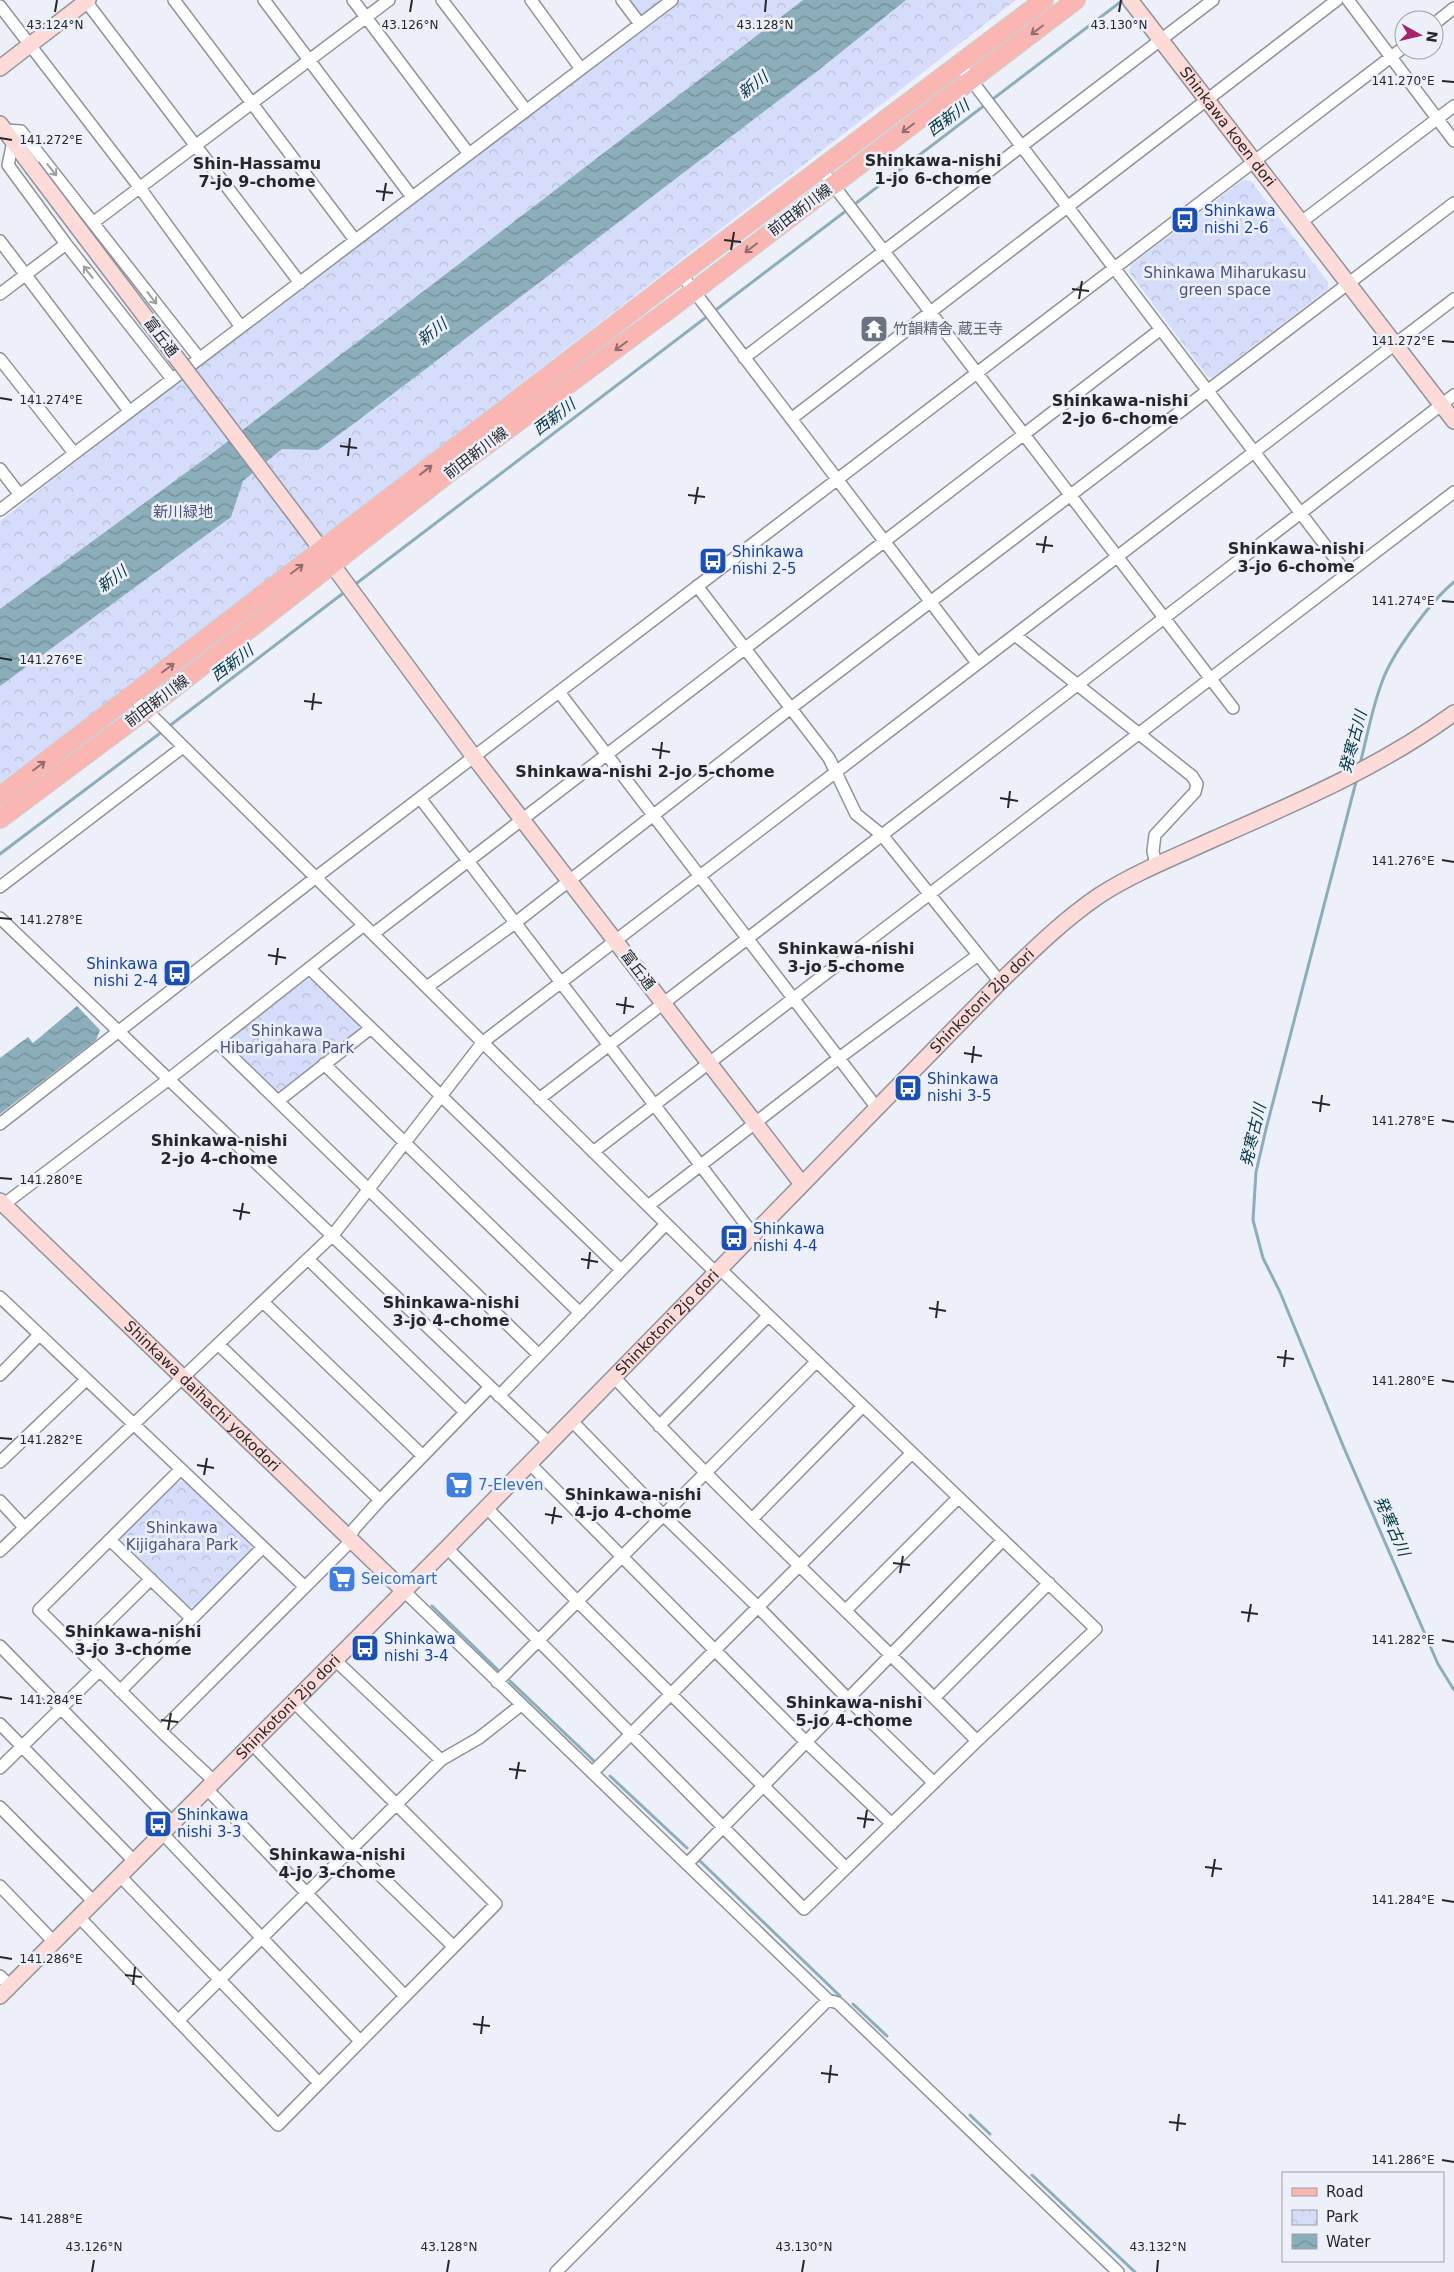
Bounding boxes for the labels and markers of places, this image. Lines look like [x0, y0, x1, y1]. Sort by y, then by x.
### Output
place label: Shinkawa nishi 2-6 [1204, 202, 1276, 237]
bus stop icon: Shinkawa nishi 2-6 [1170, 205, 1200, 235]
temple icon: 竹韻精舎 蔵王寺 [859, 314, 889, 344]
place label: 竹韻精舎 蔵王寺 [893, 320, 1003, 338]
place label: Shinkawa nishi 2-5 [732, 543, 804, 578]
bus stop icon: Shinkawa nishi 2-5 [698, 546, 728, 576]
place label: Shinkawa nishi 2-4 [86, 955, 158, 990]
bus stop icon: Shinkawa nishi 2-4 [162, 958, 192, 988]
place label: Shinkawa nishi 3-5 [927, 1070, 999, 1105]
bus stop icon: Shinkawa nishi 3-5 [893, 1073, 923, 1103]
place label: Shinkawa nishi 4-4 [753, 1220, 825, 1255]
bus stop icon: Shinkawa nishi 4-4 [719, 1223, 749, 1253]
supermarket icon: 7-Eleven [444, 1470, 474, 1500]
place label: 7-Eleven [478, 1476, 543, 1494]
supermarket icon: Seicomart [327, 1564, 357, 1594]
place label: Seicomart [361, 1570, 437, 1588]
place label: Shinkawa nishi 3-4 [384, 1630, 456, 1665]
bus stop icon: Shinkawa nishi 3-4 [350, 1633, 380, 1663]
place label: Shinkawa nishi 3-3 [177, 1806, 249, 1841]
bus stop icon: Shinkawa nishi 3-3 [143, 1809, 173, 1839]

